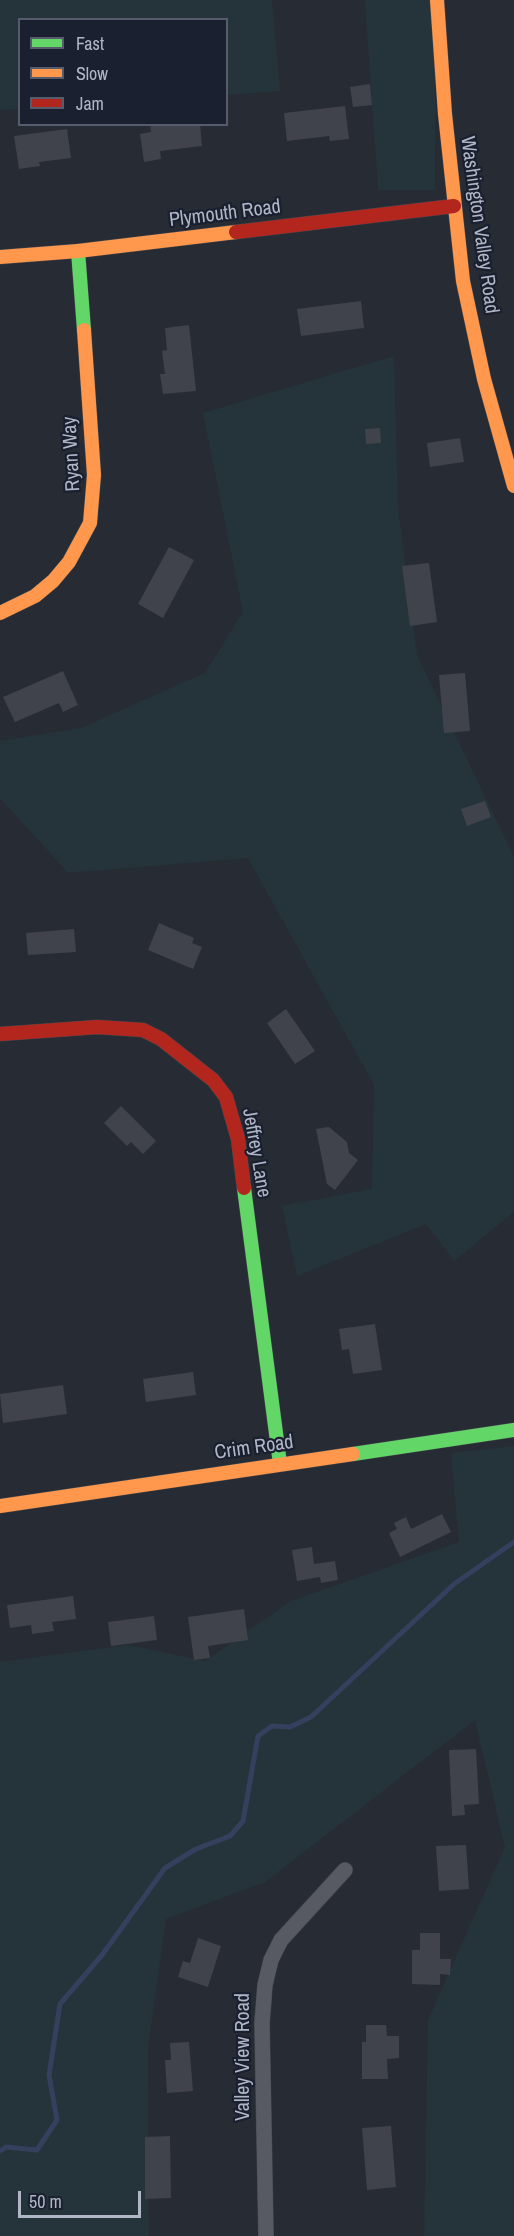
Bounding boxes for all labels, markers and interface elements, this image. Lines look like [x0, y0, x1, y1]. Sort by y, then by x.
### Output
legend [18, 18, 228, 126]
text: Fast [76, 31, 104, 56]
text: Slow [76, 61, 108, 86]
text: Jam [76, 91, 104, 116]
street label: Washington Valley Road [455, 135, 503, 315]
street label: Plymouth Road [168, 195, 282, 233]
street label: Ryan Way [58, 416, 86, 492]
street label: Jeffrey Lane [236, 1107, 276, 1199]
street label: Crim Road [213, 1431, 295, 1465]
street label: Valley View Road [232, 1993, 256, 2121]
scale bar [21, 2179, 144, 2217]
text: 50 m [29, 2189, 62, 2214]

